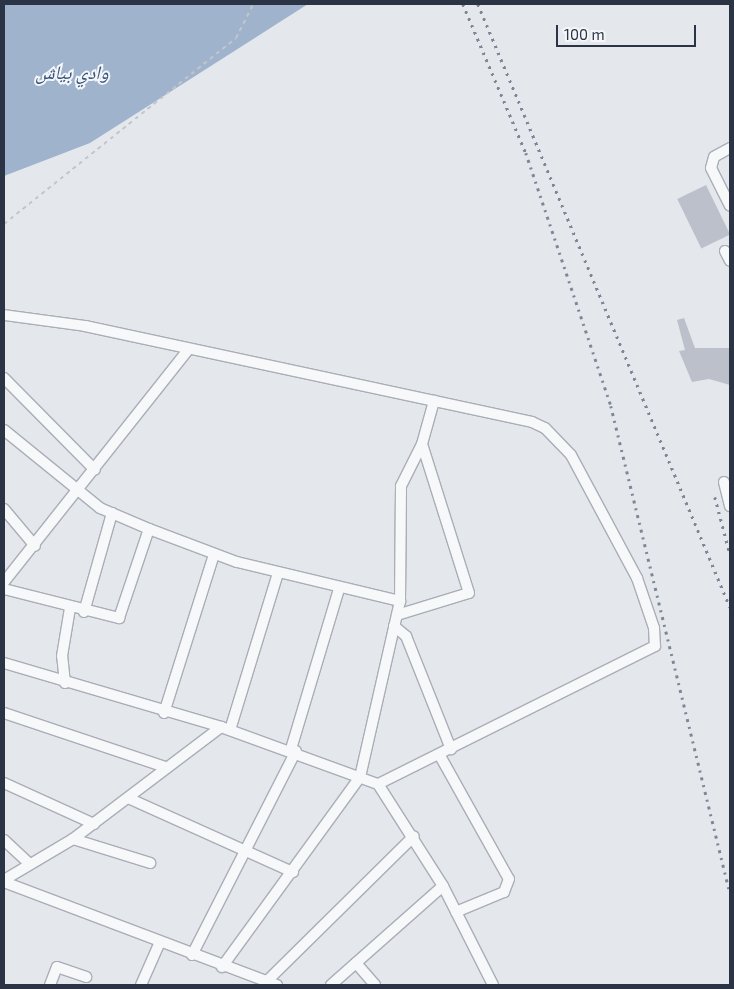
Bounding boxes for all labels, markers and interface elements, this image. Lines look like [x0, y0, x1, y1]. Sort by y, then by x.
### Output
scale bar [559, 15, 699, 47]
text: 100 m [564, 25, 605, 43]
water label: وادي بياش [35, 61, 109, 83]

